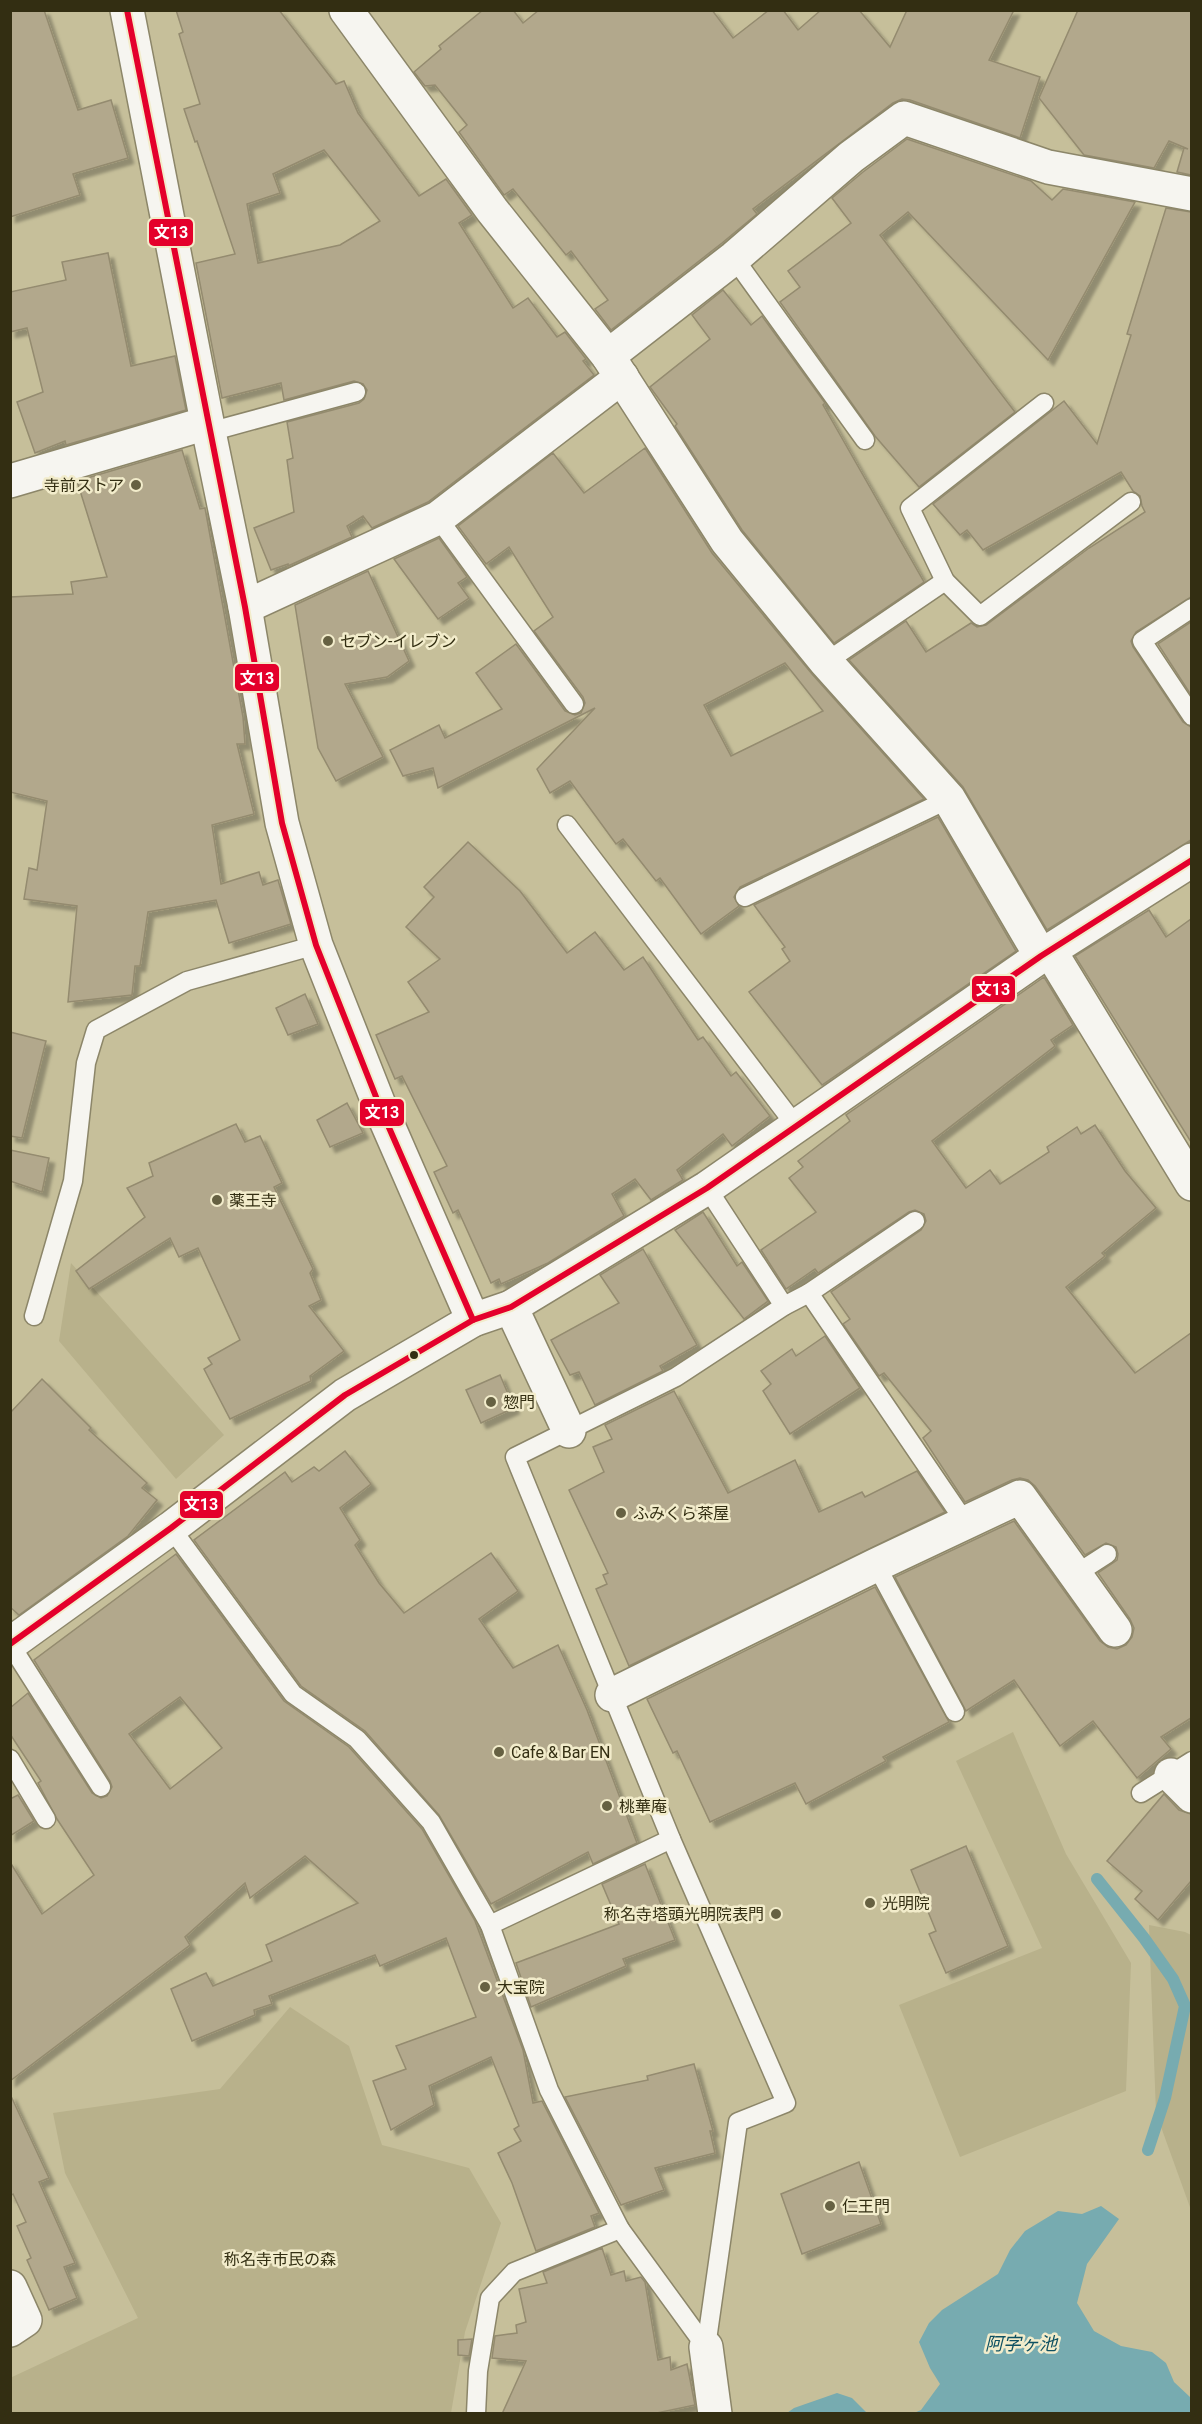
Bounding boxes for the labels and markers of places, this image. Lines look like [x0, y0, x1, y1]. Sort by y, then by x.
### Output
place label: 寺前ストア [44, 476, 124, 495]
marker: 寺前ストア [129, 478, 143, 492]
place label: セブン-イレブン [340, 632, 456, 651]
marker: セブン-イレブン [321, 634, 335, 648]
place label: 薬王寺 [229, 1191, 277, 1210]
marker: 薬王寺 [210, 1193, 224, 1207]
unlabelled marker [408, 1349, 420, 1361]
place label: 惣門 [503, 1393, 535, 1412]
marker: 惣門 [484, 1395, 498, 1409]
place label: ふみくら茶屋 [633, 1504, 729, 1523]
marker: ふみくら茶屋 [614, 1506, 628, 1520]
place label: Cafe & Bar EN [511, 1743, 610, 1762]
marker: Cafe & Bar EN [492, 1745, 506, 1759]
place label: 桃華庵 [619, 1797, 667, 1816]
marker: 桃華庵 [600, 1799, 614, 1813]
place label: 光明院 [882, 1894, 930, 1913]
marker: 光明院 [863, 1896, 877, 1910]
place label: 称名寺塔頭光明院表門 [604, 1905, 764, 1924]
marker: 称名寺塔頭光明院表門 [769, 1907, 783, 1921]
place label: 大宝院 [497, 1978, 545, 1997]
marker: 大宝院 [478, 1980, 492, 1994]
place label: 仁王門 [842, 2197, 890, 2216]
marker: 仁王門 [823, 2199, 837, 2213]

